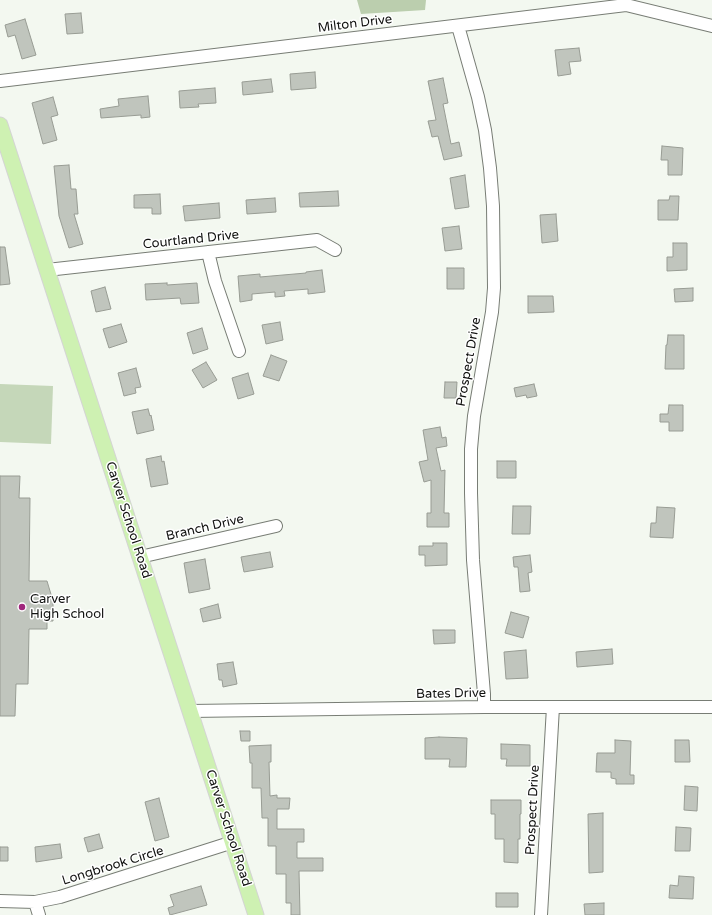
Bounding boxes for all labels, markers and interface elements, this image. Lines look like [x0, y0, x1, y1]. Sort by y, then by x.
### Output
street label: Milton Drive [317, 12, 393, 36]
street label: Courtland Drive [142, 227, 240, 253]
street label: Prospect Drive [453, 316, 485, 408]
street label: Carver School Road [102, 460, 154, 580]
street label: Branch Drive [165, 511, 245, 545]
place label: Carver High School [30, 592, 104, 623]
marker: Carver High School [17, 602, 27, 612]
street label: Bates Drive [416, 686, 486, 702]
street label: Prospect Drive [523, 764, 543, 856]
street label: Carver School Road [202, 768, 254, 888]
street label: Longbrook Circle [60, 843, 166, 889]

